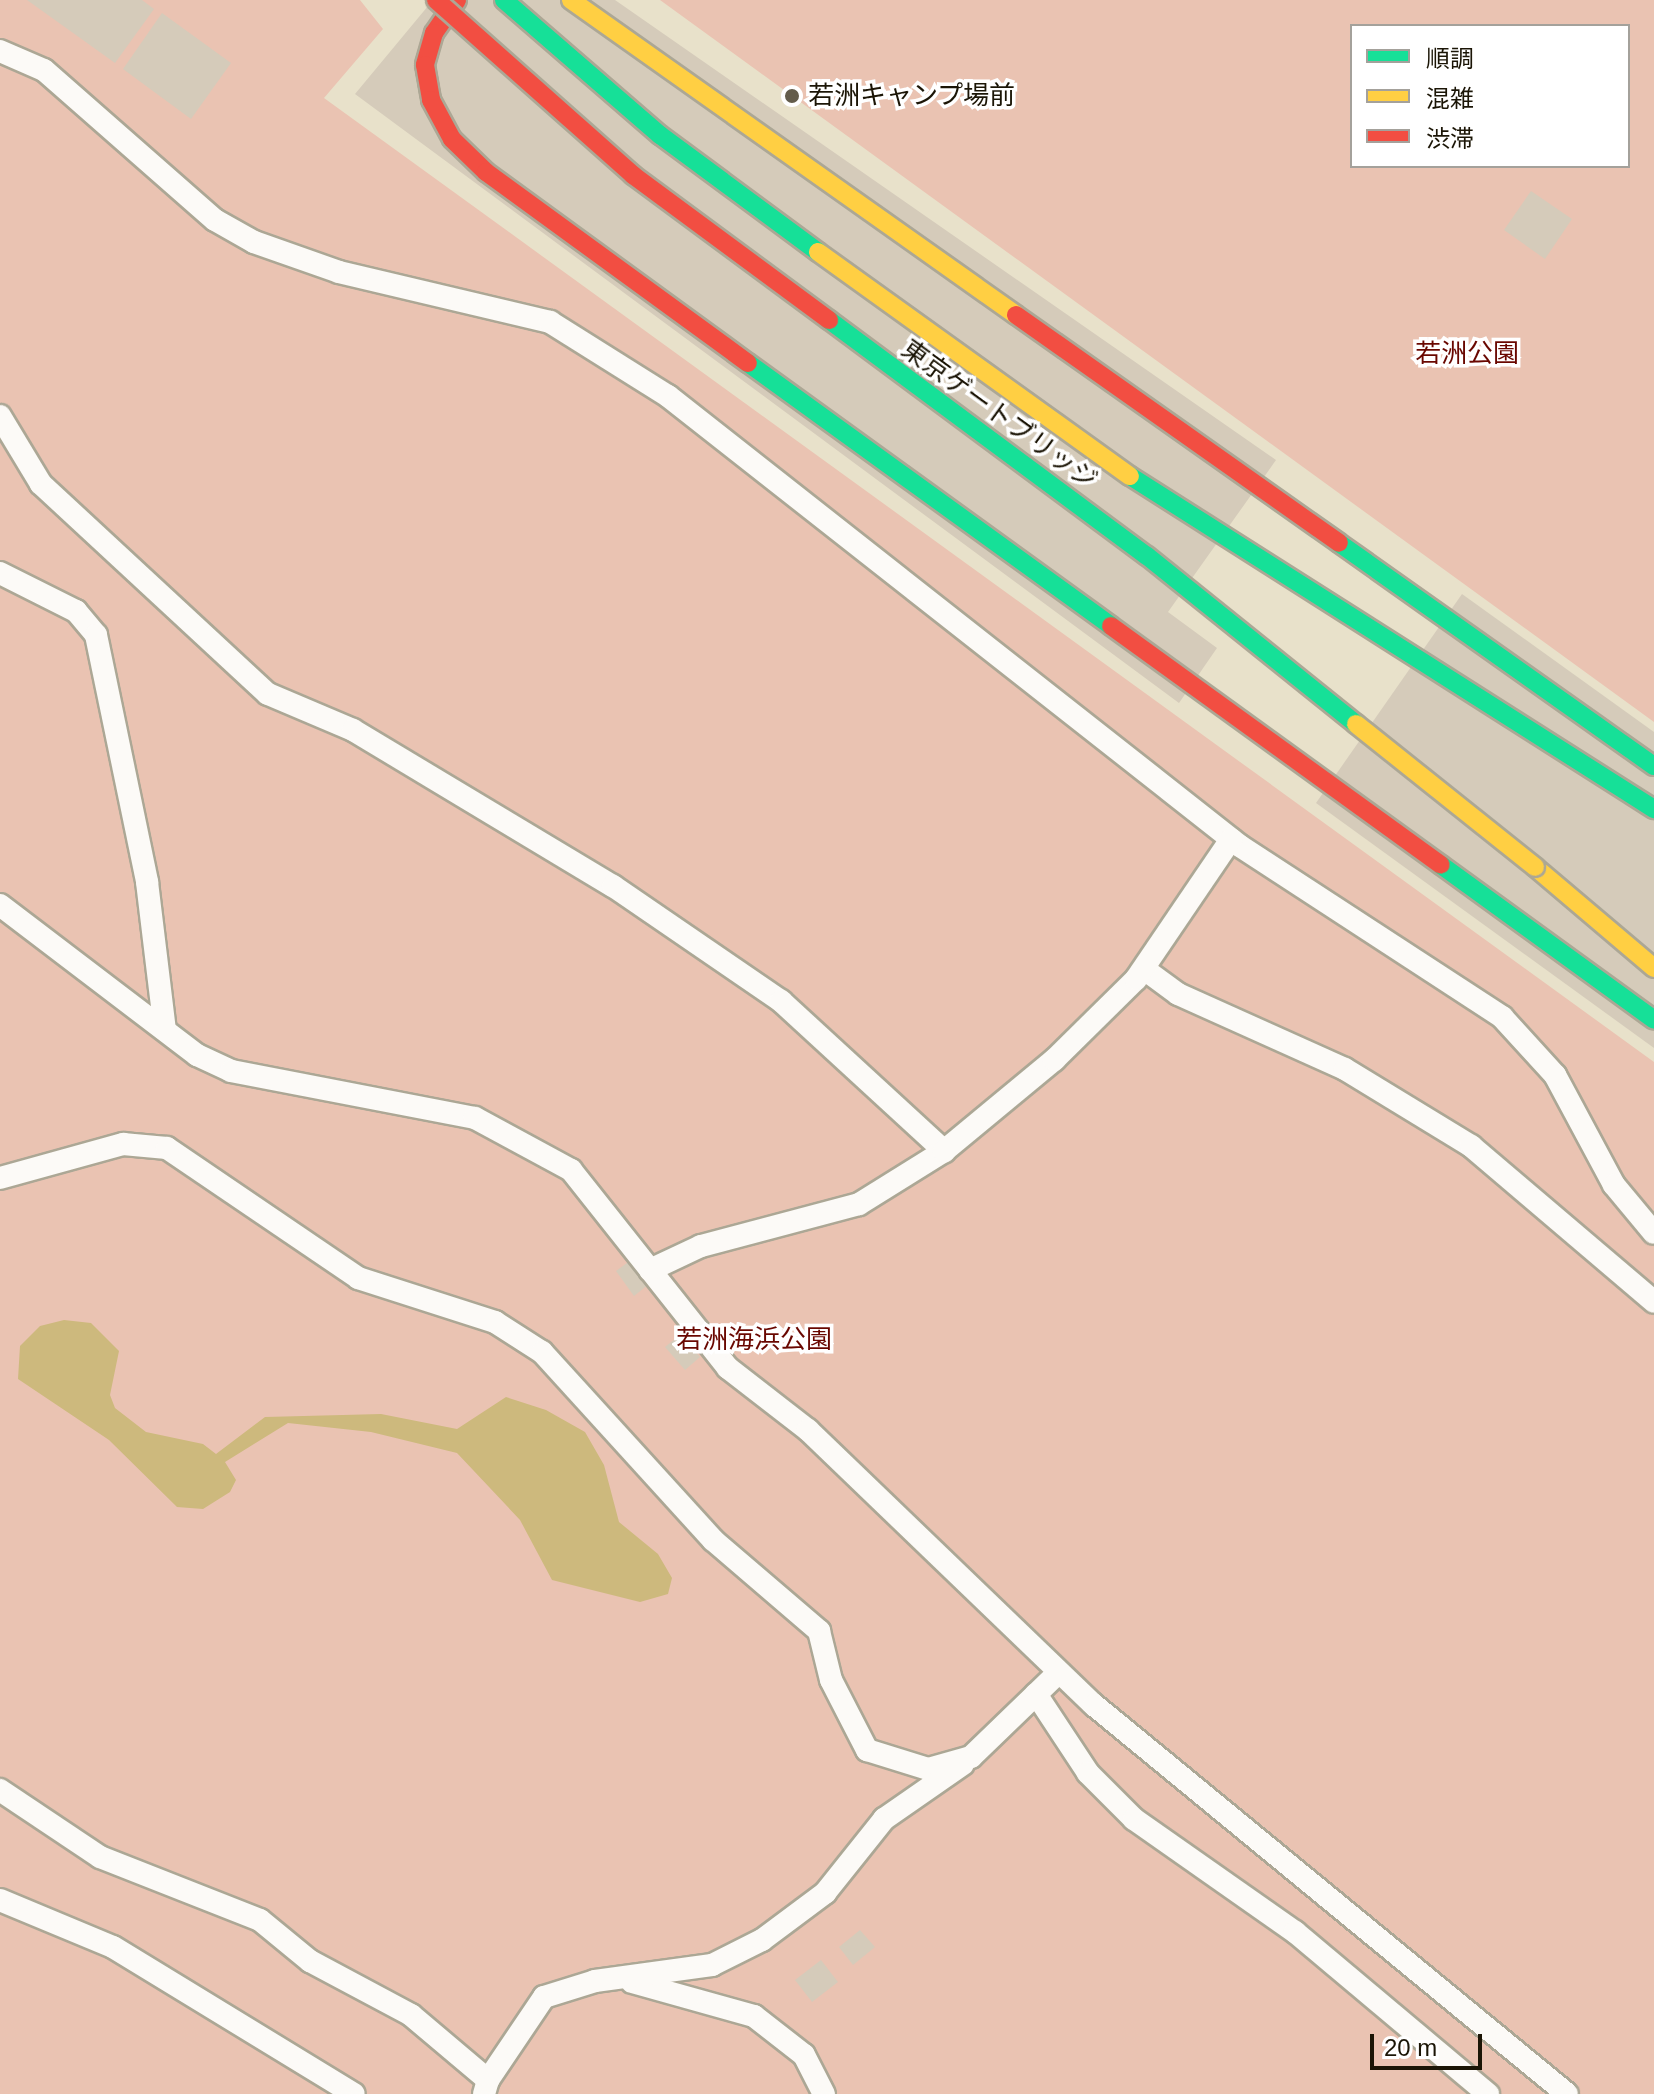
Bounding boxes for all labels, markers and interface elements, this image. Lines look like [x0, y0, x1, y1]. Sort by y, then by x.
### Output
legend [1350, 24, 1630, 168]
text: 順調 [1426, 45, 1474, 72]
place label: 若洲キャンプ場前 [808, 80, 1016, 112]
text: 混雑 [1426, 85, 1474, 112]
marker: 若洲キャンプ場前 [783, 87, 801, 105]
text: 渋滞 [1426, 125, 1474, 152]
street label: 東京ゲートブリッジ [895, 334, 1103, 496]
park label: 若洲公園 [1415, 338, 1519, 370]
park label: 若洲海浜公園 [676, 1324, 832, 1356]
scale bar [1374, 2018, 1486, 2068]
text: 20 m [1384, 2034, 1437, 2061]

